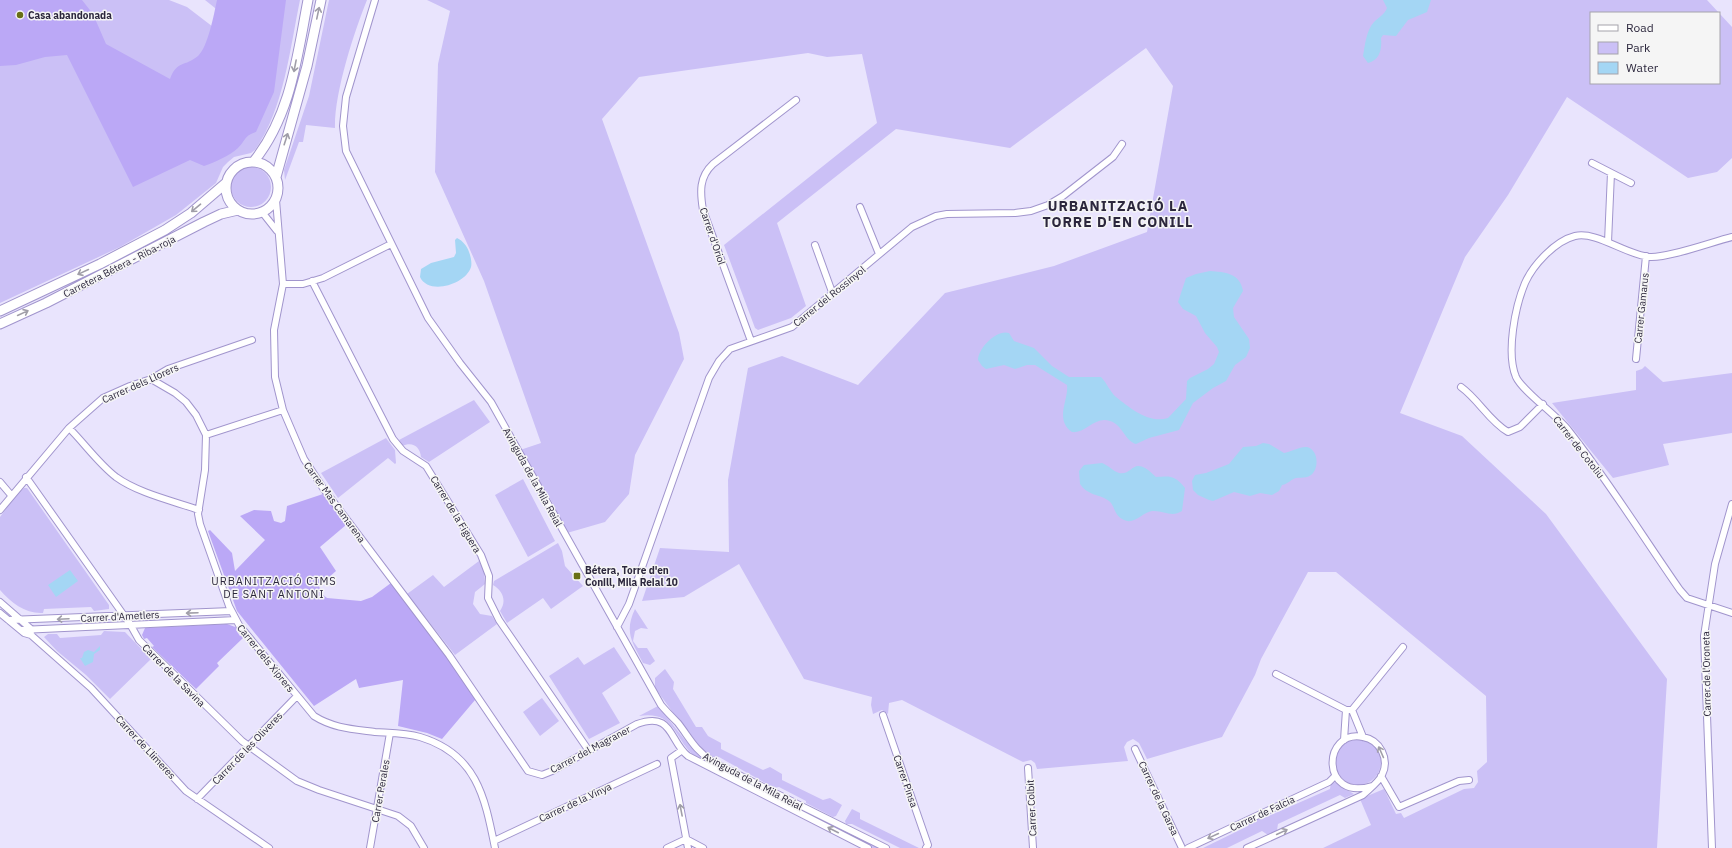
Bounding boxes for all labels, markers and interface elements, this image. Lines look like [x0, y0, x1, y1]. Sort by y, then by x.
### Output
one-way arrow [314, 7, 322, 20]
place label: Casa abandonada [28, 9, 112, 22]
marker: Casa abandonada [15, 10, 25, 20]
legend [1590, 12, 1720, 84]
text: Road [1626, 20, 1654, 35]
text: Park [1626, 40, 1651, 55]
one-way arrow [291, 59, 299, 72]
text: Water [1626, 60, 1659, 75]
one-way arrow [283, 133, 291, 145]
district label: URBANITZACIÓ LA TORRE D'EN CONILL [1043, 197, 1193, 231]
one-way arrow [191, 204, 202, 213]
street label: Carrer d'Oriol [697, 206, 729, 267]
street label: Carretera Bétera - Riba-roja [61, 232, 178, 300]
street label: Carrer del Rossinyol [790, 263, 868, 330]
one-way arrow [77, 269, 89, 276]
street label: Carrer Gamarus [1631, 272, 1652, 344]
one-way arrow [17, 309, 29, 316]
street label: Carrer dels Llorers [100, 361, 181, 406]
street label: Carrer de Cotoliu [1550, 413, 1607, 481]
street label: Avinguda de la Mila Reial [500, 425, 565, 529]
street label: Carrer Mas Camarena [301, 459, 369, 546]
street label: Carrer de la Figuera [427, 473, 484, 556]
place label: Bétera, Torre d'en Conill, Mila Reial 10 [585, 564, 678, 589]
marker: Bétera, Torre d'en Conill, Mila Reial 10 [572, 571, 582, 581]
district label: URBANITZACIÓ CIMS DE SANT ANTONI [211, 574, 337, 601]
street label: Carrer d'Ametlers [80, 608, 160, 625]
one-way arrow [186, 609, 199, 616]
one-way arrow [57, 615, 70, 622]
street label: Carrer dels Xiprers [234, 622, 297, 695]
street label: Carrer de l'Oroneta [1699, 631, 1714, 717]
street label: Carrer de la Savina [139, 641, 208, 710]
street label: Carrer de les Oliveres [209, 709, 285, 787]
street label: Carrer de Llimeres [113, 713, 179, 782]
street label: Carrer del Magraner [548, 723, 633, 776]
one-way arrow [1377, 746, 1384, 758]
street label: Avinguda de la Mila Reial [701, 750, 805, 813]
street label: Carrer Pinsa [890, 753, 921, 810]
street label: Carrer Perales [369, 758, 392, 824]
street label: Carrer de la Garsa [1136, 759, 1182, 838]
street label: Carrer Colbit [1023, 779, 1039, 837]
street label: Carrer de la Vinya [537, 780, 614, 825]
street label: Carrer de Falcia [1228, 792, 1297, 834]
one-way arrow [676, 804, 684, 817]
one-way arrow [827, 826, 839, 833]
one-way arrow [1276, 828, 1288, 835]
one-way arrow [1207, 833, 1219, 840]

